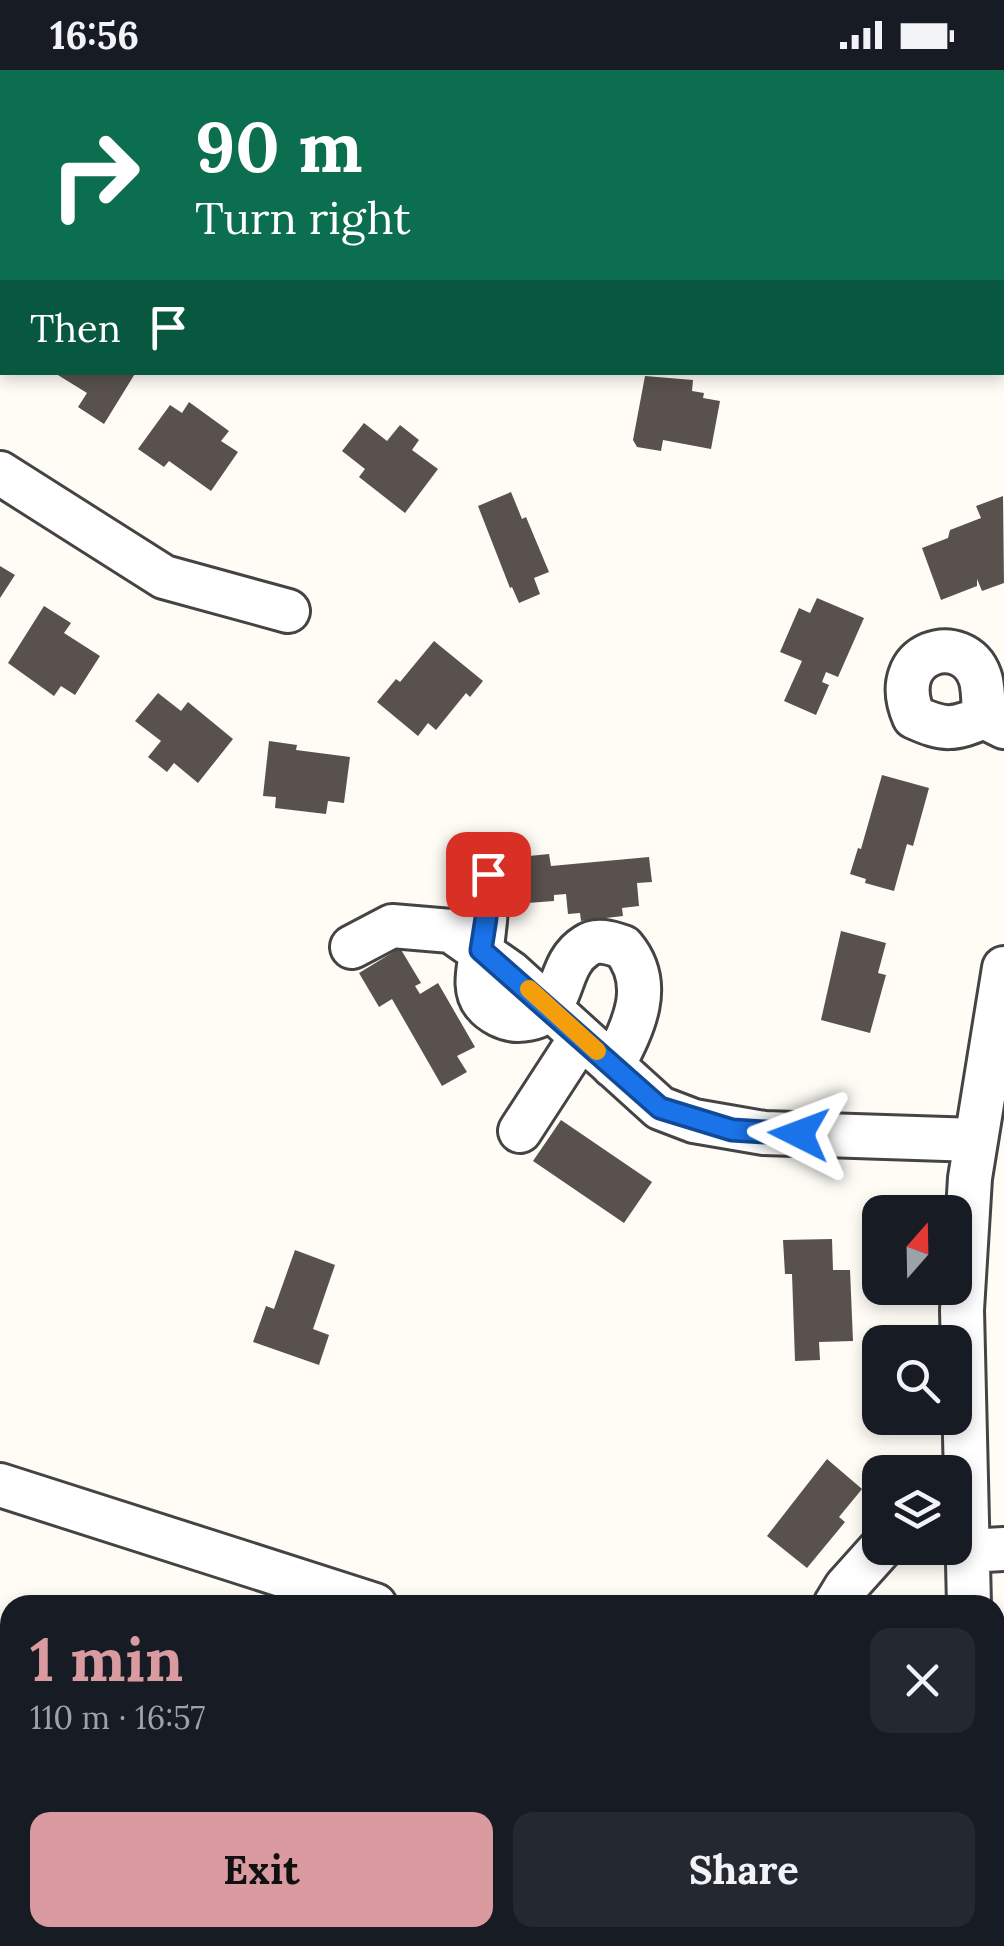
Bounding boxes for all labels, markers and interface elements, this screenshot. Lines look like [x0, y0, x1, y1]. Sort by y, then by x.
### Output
text: 16:56 [50, 11, 139, 59]
text: 90 m [195, 102, 363, 191]
icon: right [30, 110, 160, 240]
text: Turn right [195, 189, 411, 246]
icon: arrive [141, 300, 196, 355]
text: Then [30, 304, 121, 352]
pin [446, 832, 531, 917]
icon: arrive [461, 847, 516, 902]
position arrow [747, 1082, 851, 1186]
north arrow [862, 1195, 972, 1305]
map controls [862, 1195, 972, 1565]
button: search [862, 1325, 972, 1435]
button: layers [862, 1455, 972, 1565]
text: 1 min [30, 1621, 183, 1697]
button: close [870, 1628, 975, 1733]
text: 110 m · 16:57 [30, 1697, 205, 1738]
button: Exit [30, 1812, 493, 1927]
button: Share [513, 1812, 975, 1927]

